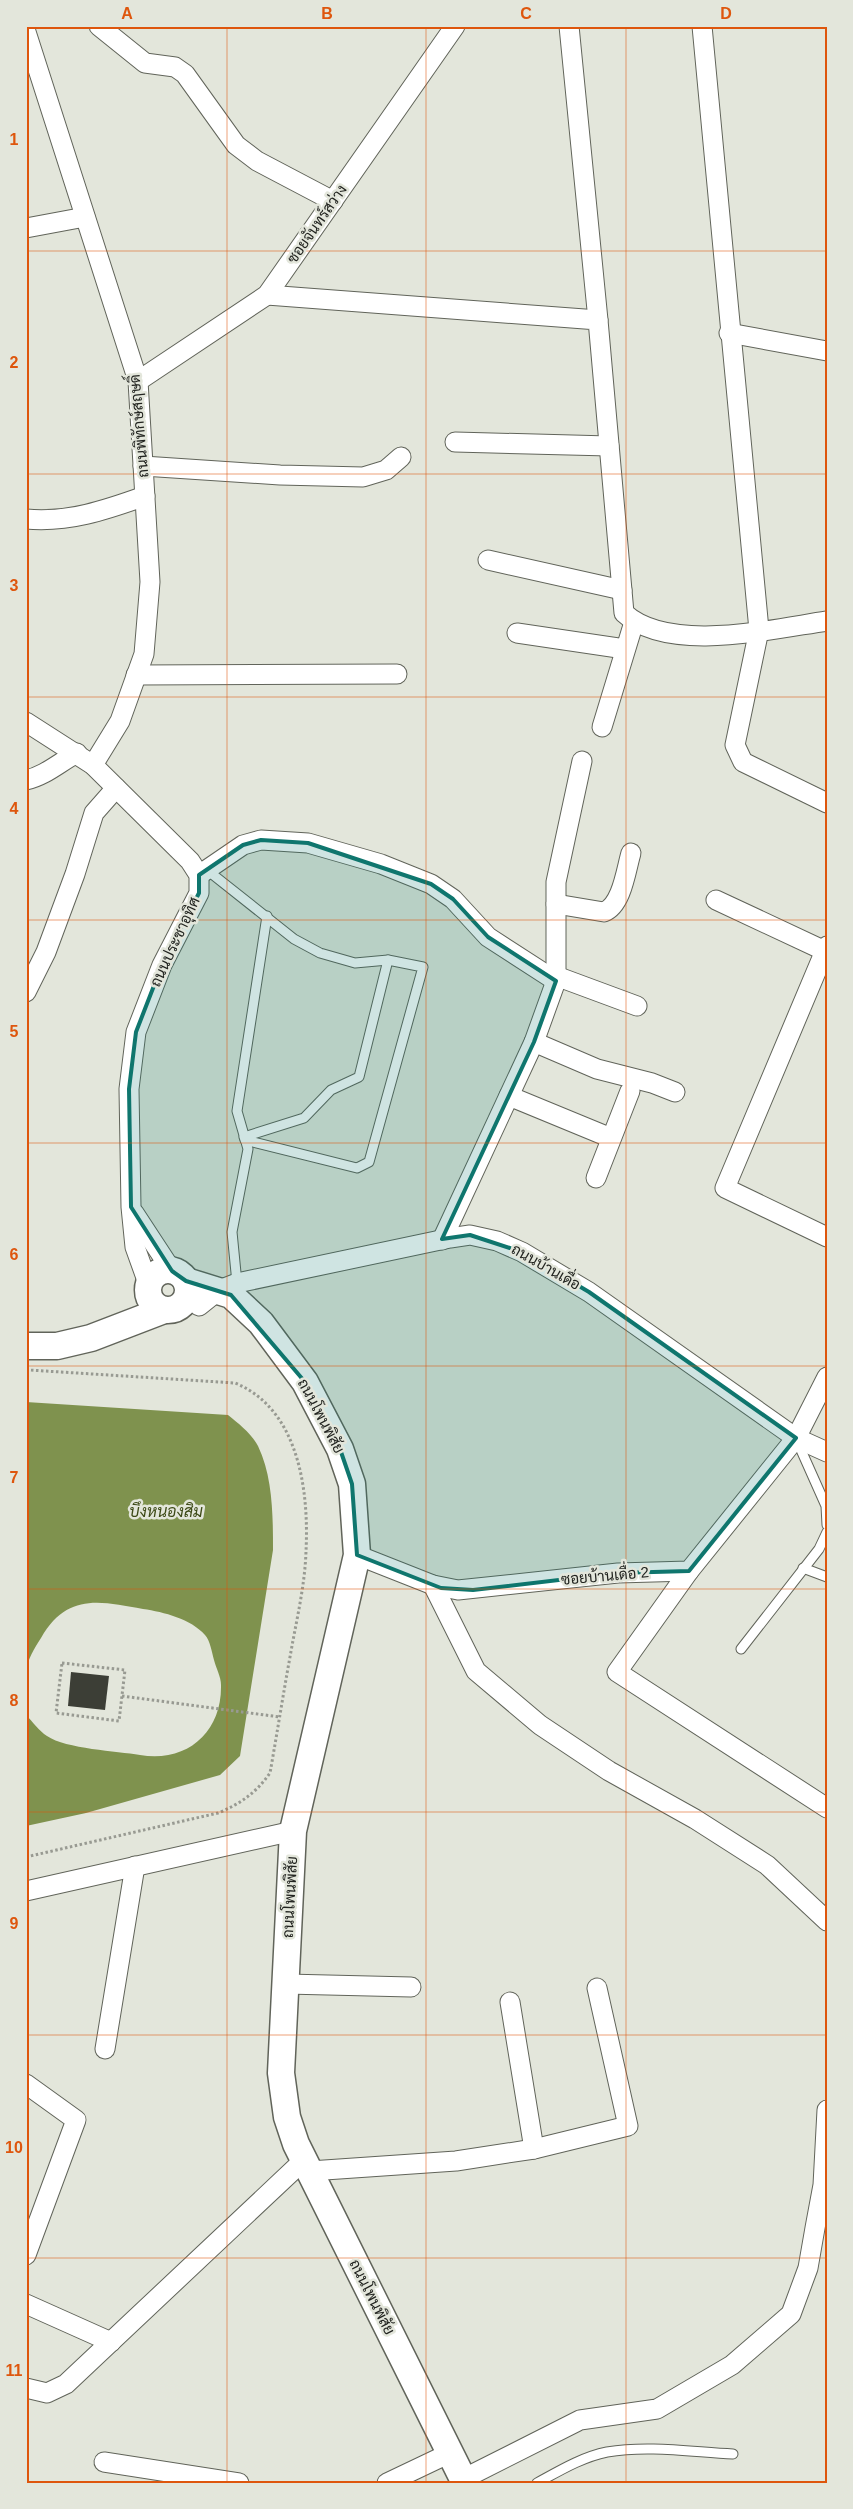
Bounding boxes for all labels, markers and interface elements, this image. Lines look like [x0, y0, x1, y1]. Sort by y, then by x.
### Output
text: A [121, 5, 133, 22]
text: B [321, 5, 333, 22]
text: C [520, 5, 532, 22]
text: D [720, 5, 732, 22]
text: 1 [10, 131, 19, 148]
street label: ซอยจันทร์สว่าง [282, 181, 350, 266]
text: 2 [10, 354, 19, 371]
street label: ถนนพิทักษ์สฤษดิ์ [119, 374, 152, 479]
text: 3 [10, 577, 19, 594]
text: 4 [10, 800, 19, 817]
street label: ถนนประชาอุทิศ [146, 894, 205, 991]
text: 5 [10, 1023, 19, 1040]
street label: ถนนบ้านเดื่อ [509, 1235, 587, 1293]
text: 6 [10, 1246, 19, 1263]
street label: ถนนโพนพิสัย [295, 1375, 349, 1456]
text: 7 [10, 1469, 19, 1486]
water label: บึงหนองสิม [129, 1501, 203, 1520]
street label: ซอยบ้านเดื่อ 2 [560, 1557, 650, 1588]
text: 8 [10, 1692, 19, 1709]
street label: ถนนโพนพิสัย [278, 1856, 300, 1938]
text: 9 [10, 1915, 19, 1932]
text: 10 [5, 2139, 23, 2156]
street label: ถนนโพนพิสัย [346, 2256, 400, 2337]
text: 11 [6, 2362, 23, 2379]

